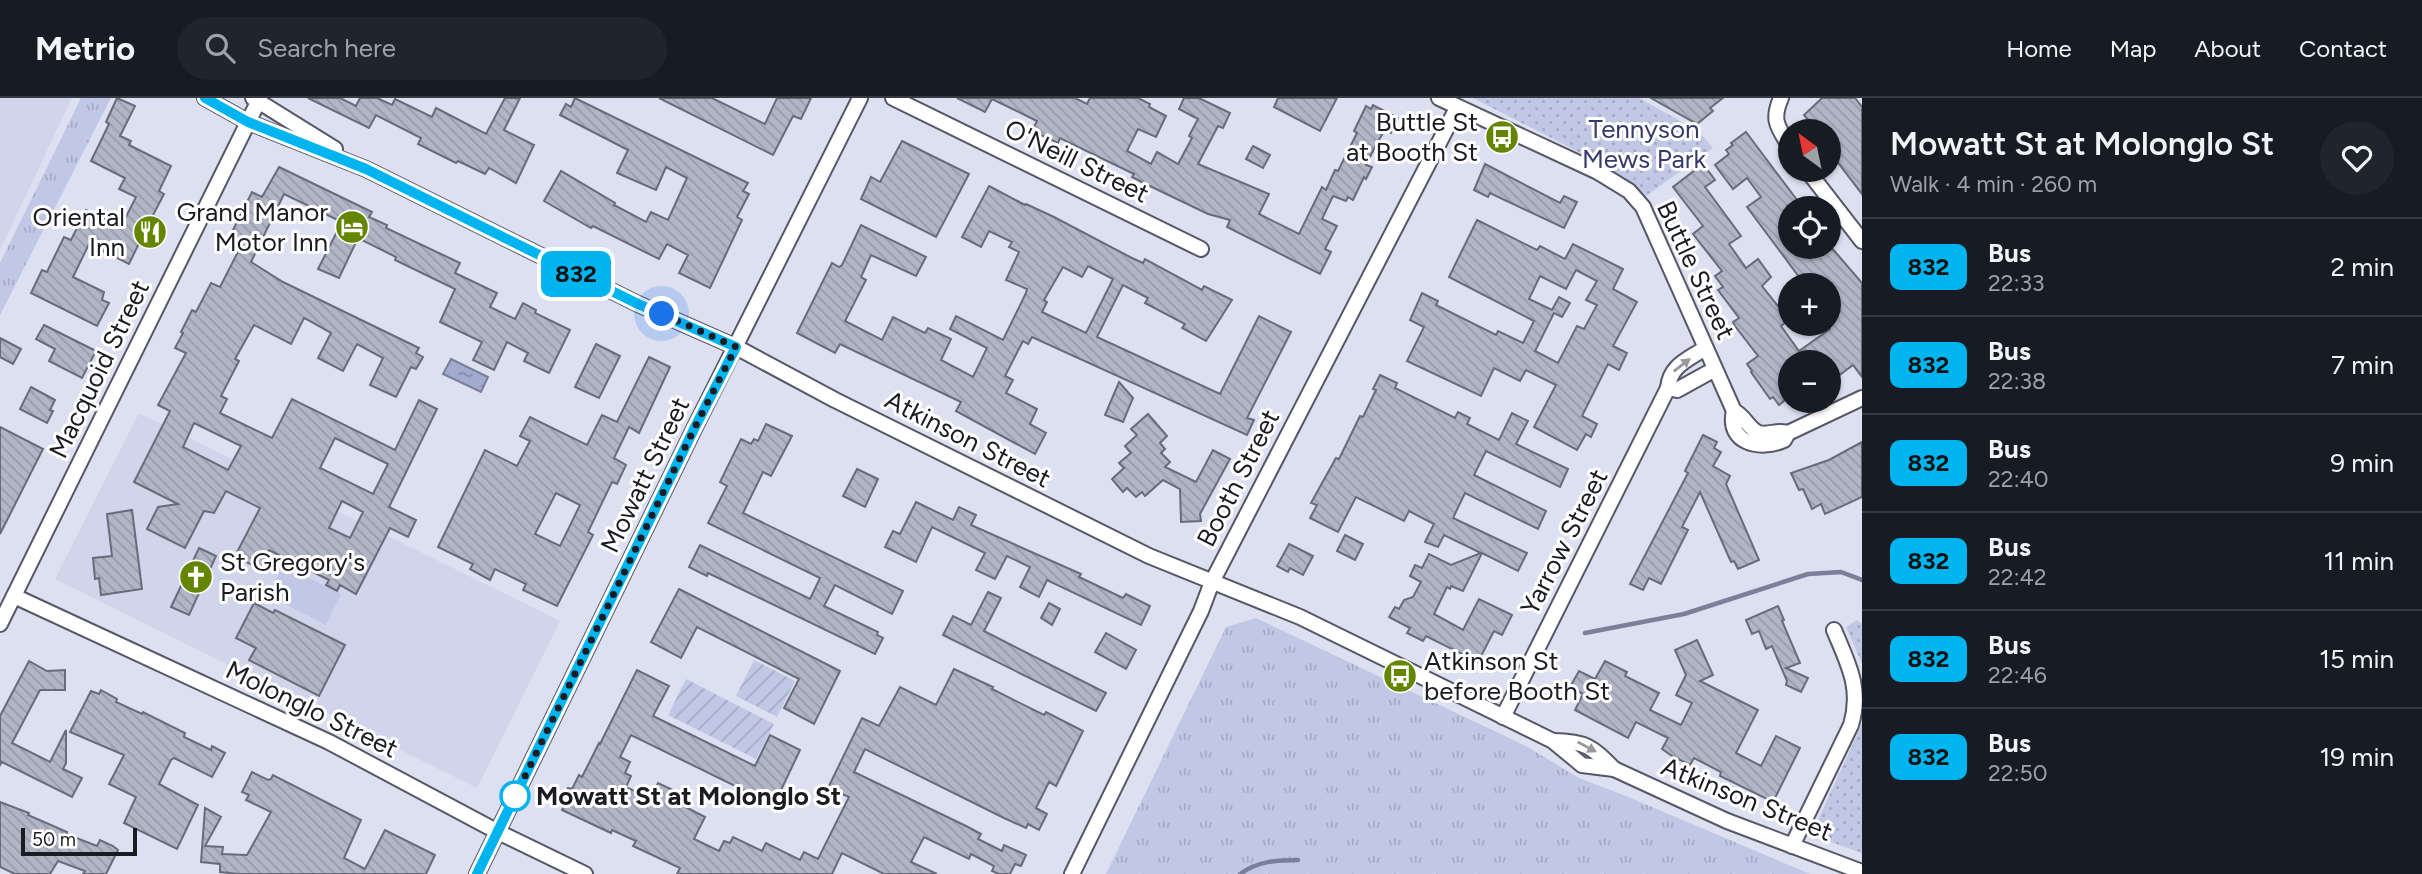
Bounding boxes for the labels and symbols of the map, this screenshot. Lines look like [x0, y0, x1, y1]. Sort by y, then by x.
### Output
place label: Buttle St at Booth St [1346, 106, 1478, 168]
street label: O'Neill Street [1000, 112, 1154, 210]
park label: Tennyson Mews Park [1582, 113, 1706, 175]
bus stop icon: Buttle St at Booth St [1483, 118, 1521, 156]
north arrow [1778, 119, 1841, 182]
place label: Grand Manor Motor Inn [176, 196, 328, 258]
street label: Buttle Street [1650, 196, 1742, 345]
place label: Oriental Inn [33, 201, 125, 263]
hotel icon: Grand Manor Motor Inn [333, 208, 371, 246]
restaurant icon: Oriental Inn [131, 213, 169, 251]
line badge: 832 [536, 251, 616, 297]
street label: Macquoid Street [42, 274, 156, 463]
your location [644, 296, 679, 331]
one-way arrow [1672, 358, 1690, 373]
street label: Atkinson Street [880, 384, 1056, 495]
street label: Mowatt Street [594, 392, 696, 558]
street label: Booth Street [1190, 404, 1286, 552]
street label: Yarrow Street [1514, 464, 1614, 620]
place label: St Gregory's Parish [220, 546, 365, 608]
church icon: St Gregory's Parish [177, 558, 215, 596]
place label: Atkinson St before Booth St [1424, 645, 1610, 707]
street label: Molonglo Street [221, 653, 404, 765]
bus stop icon: Atkinson St before Booth St [1381, 657, 1419, 695]
one-way arrow [1577, 741, 1597, 753]
street label: Atkinson Street [1657, 750, 1837, 848]
place label: Mowatt St at Molonglo St [536, 780, 841, 812]
marker: Mowatt St at Molonglo St [500, 781, 530, 811]
scale bar [21, 825, 136, 857]

